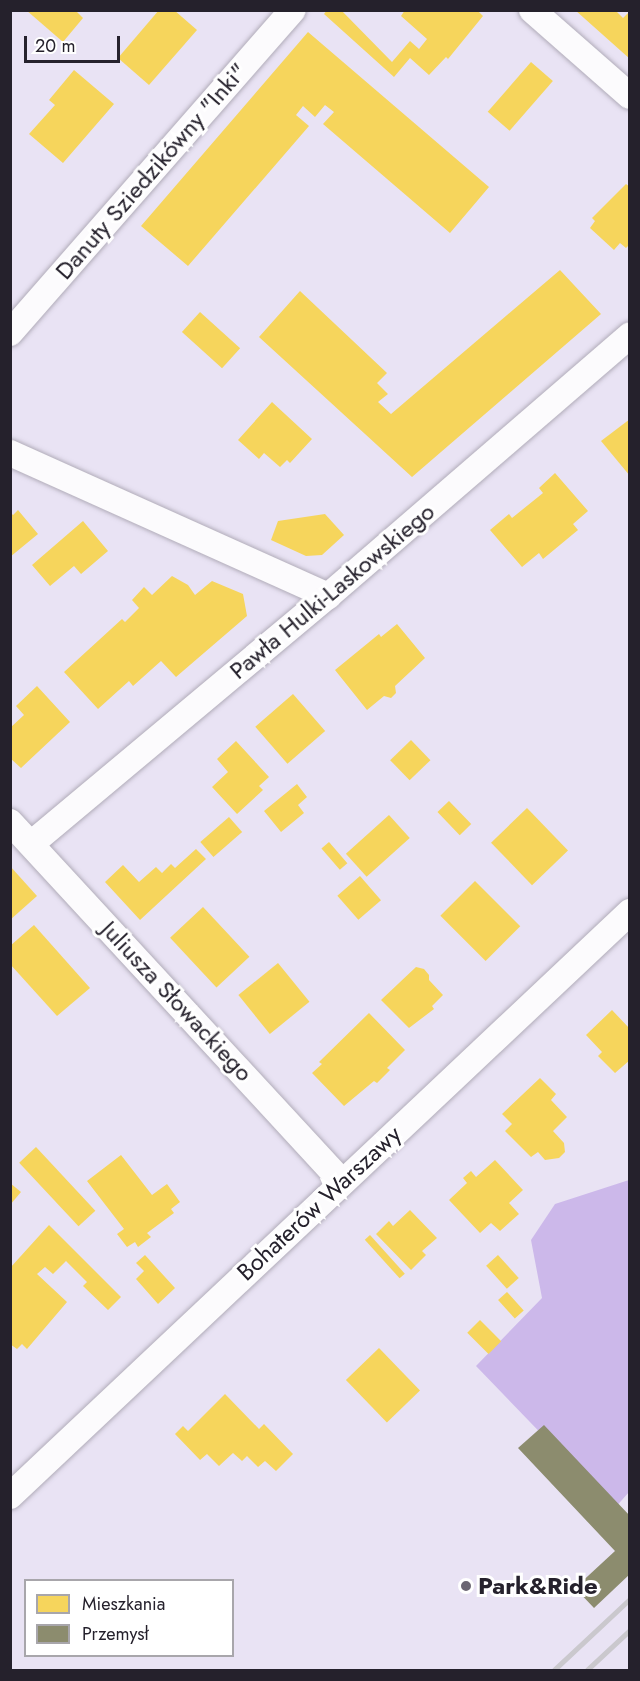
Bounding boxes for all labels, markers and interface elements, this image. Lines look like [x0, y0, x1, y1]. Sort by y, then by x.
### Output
scale bar [27, 24, 123, 62]
text: 20 m [35, 33, 75, 59]
street label: Danuty Sziedzikówny "Inki" [49, 57, 253, 285]
street label: Pawła Hulki-Laskowskiego [224, 497, 440, 685]
street label: Juliusza Słowackiego [95, 915, 259, 1087]
street label: Bohaterów Warszawy [231, 1120, 407, 1286]
place label: Park&Ride [478, 1572, 598, 1600]
legend [24, 1579, 234, 1657]
marker: Park&Ride [459, 1579, 473, 1593]
text: Mieszkania [82, 1591, 165, 1617]
text: Przemysł [82, 1621, 149, 1647]

